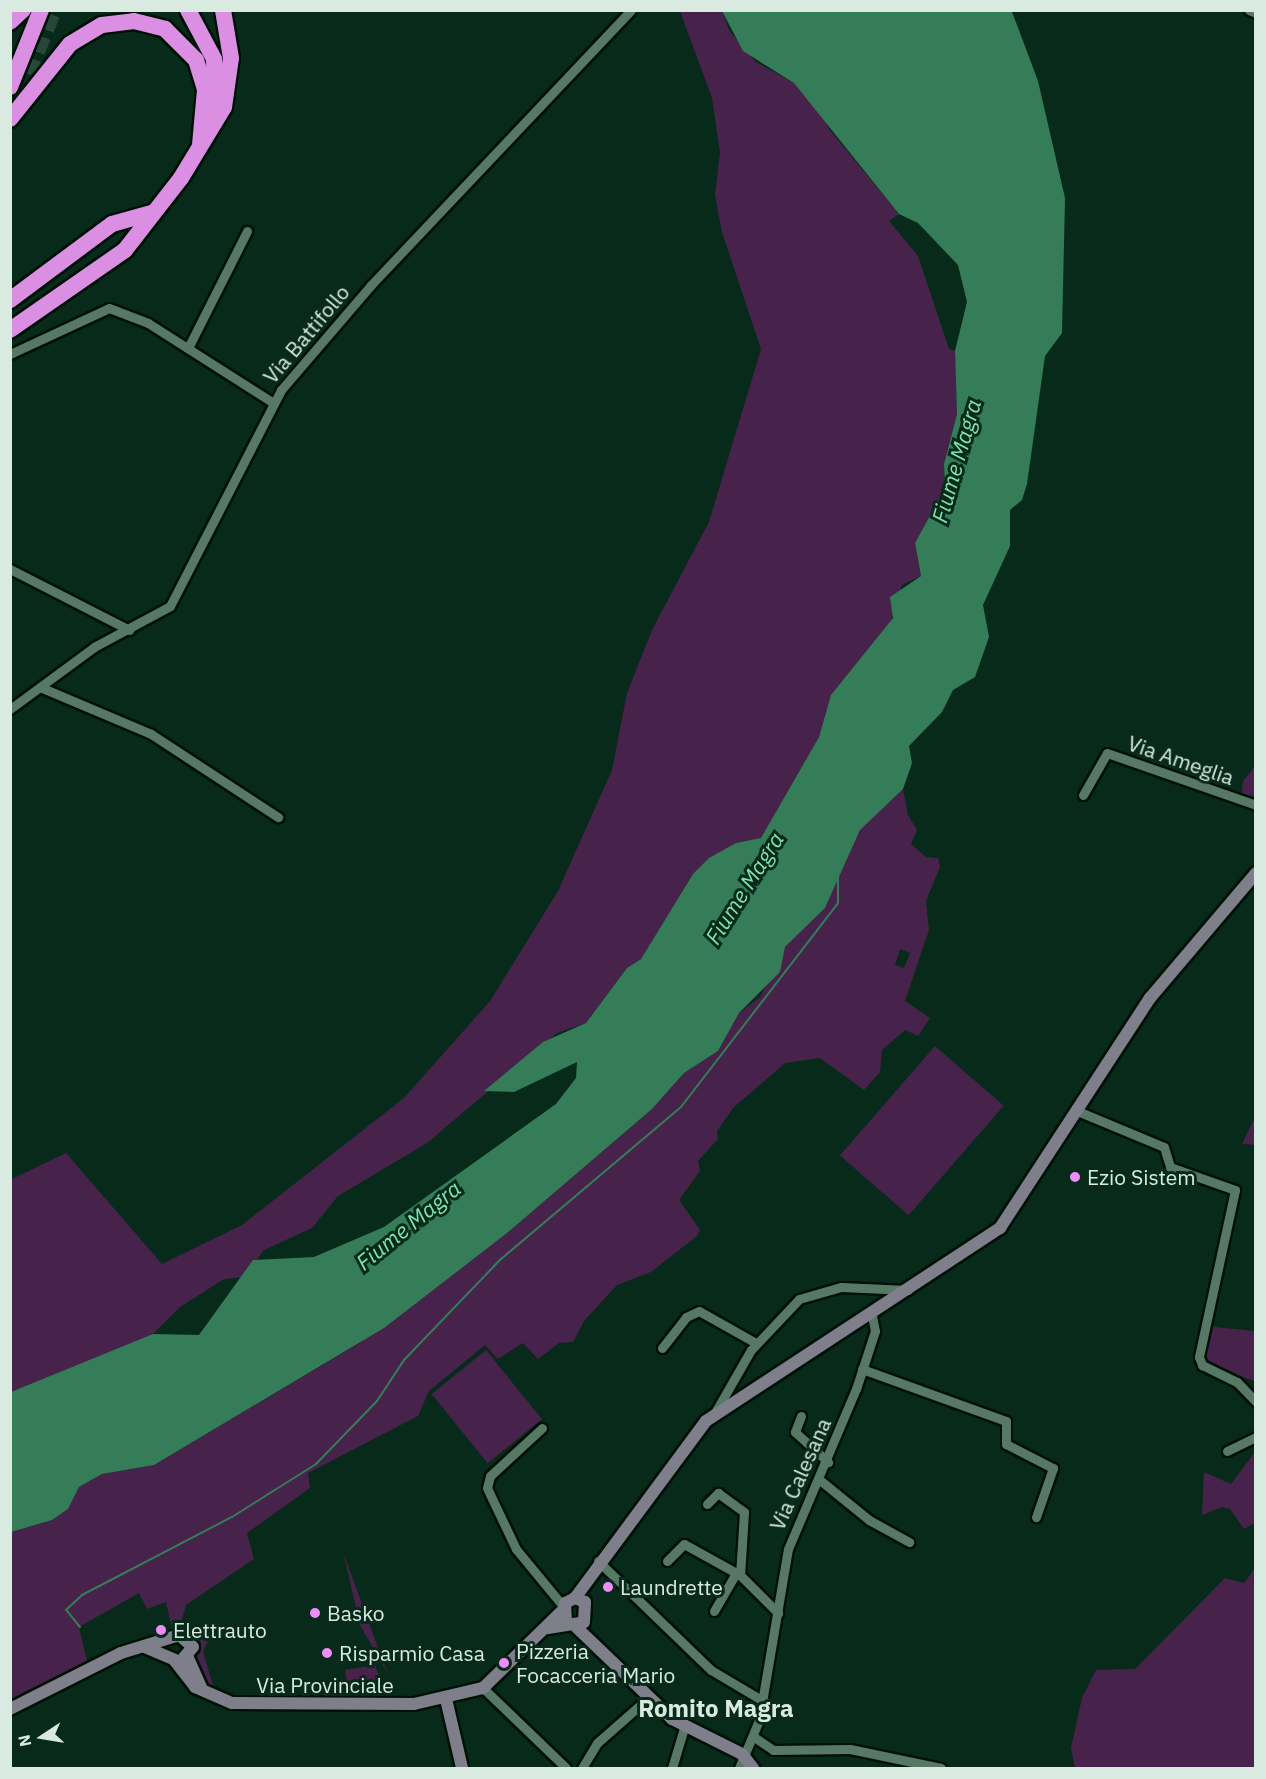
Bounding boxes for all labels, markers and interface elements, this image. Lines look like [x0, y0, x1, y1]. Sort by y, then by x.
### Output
street label: Via Battifollo [258, 280, 354, 388]
water label: Fiume Magra [926, 396, 986, 526]
street label: Via Ameglia [1125, 730, 1237, 790]
water label: Fiume Magra [699, 827, 789, 949]
place label: Ezio Sistem [1087, 1164, 1196, 1190]
marker: Ezio Sistem [1068, 1170, 1082, 1184]
water label: Fiume Magra [350, 1175, 466, 1275]
street label: Via Calesana [764, 1414, 836, 1534]
place label: Laundrette [620, 1574, 723, 1600]
marker: Laundrette [601, 1580, 615, 1594]
place label: Basko [327, 1600, 385, 1626]
marker: Basko [308, 1606, 322, 1620]
place label: Elettrauto [173, 1617, 267, 1643]
marker: Elettrauto [154, 1623, 168, 1637]
place label: Pizzeria Focacceria Mario [516, 1638, 675, 1688]
place label: Risparmio Casa [339, 1640, 485, 1666]
marker: Risparmio Casa [320, 1646, 334, 1660]
marker: Pizzeria Focacceria Mario [497, 1656, 511, 1670]
street label: Via Provinciale [256, 1672, 394, 1698]
district label: Romito Magra [638, 1695, 794, 1723]
north arrow [12, 1707, 72, 1767]
text: N [13, 1733, 35, 1748]

